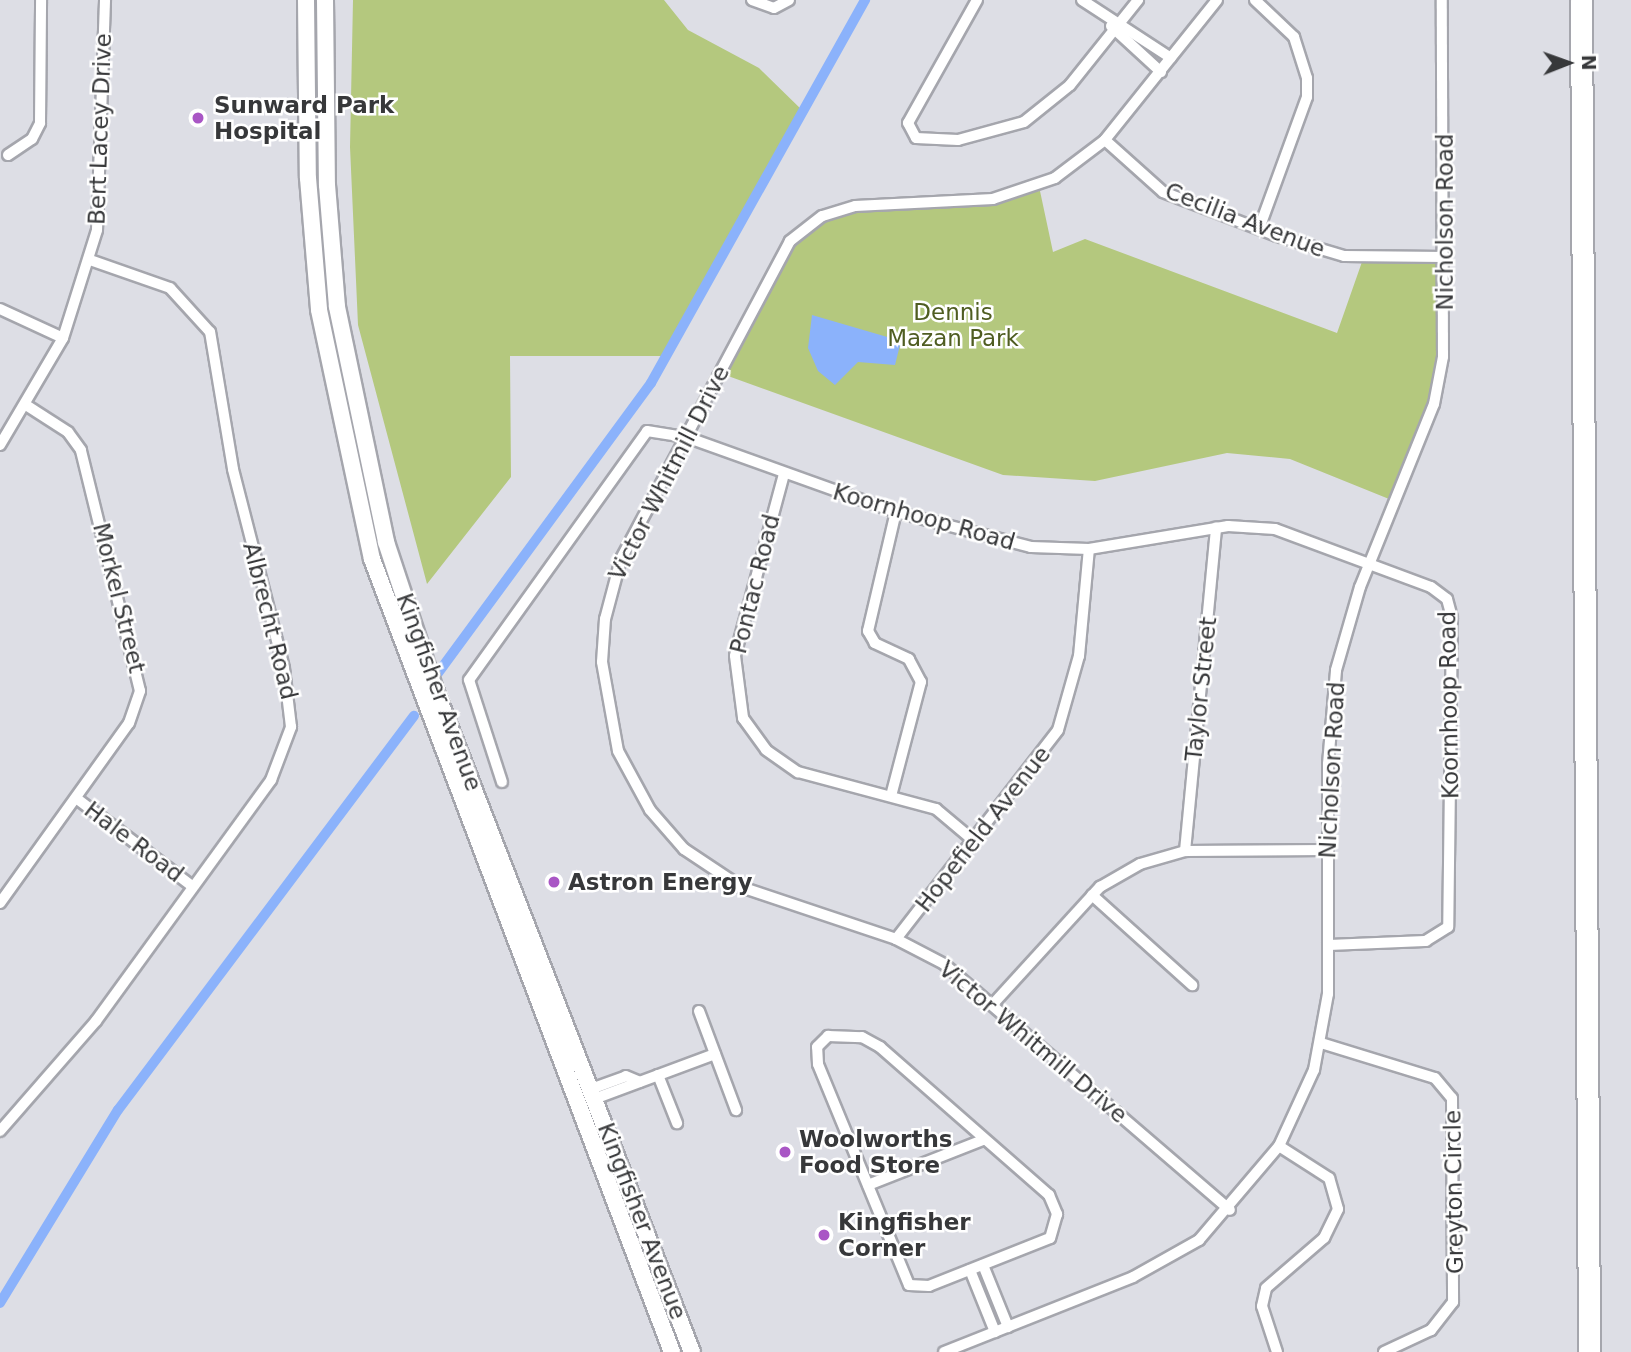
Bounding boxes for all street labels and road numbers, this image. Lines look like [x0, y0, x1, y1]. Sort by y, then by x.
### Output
street label: Bert Lacey Drive [83, 33, 117, 225]
street label: Nicholson Road [1431, 134, 1459, 310]
street label: Cecilia Avenue [1161, 177, 1329, 263]
street label: Victor Whitmill Drive [603, 361, 735, 585]
street label: Koornhoop Road [830, 478, 1018, 556]
street label: Pontac Road [724, 512, 786, 656]
street label: Morkel Street [87, 520, 151, 676]
street label: Albrecht Road [237, 540, 303, 702]
street label: Kingfisher Avenue [390, 590, 488, 794]
street label: Koornhoop Road [1434, 611, 1464, 799]
street label: Taylor Street [1180, 615, 1222, 763]
street label: Nicholson Road [1314, 681, 1350, 859]
street label: Hopefield Avenue [910, 741, 1056, 917]
street label: Hale Road [79, 796, 189, 888]
street label: Victor Whitmill Drive [933, 955, 1133, 1129]
street label: Greyton Circle [1439, 1110, 1469, 1274]
street label: Kingfisher Avenue [592, 1119, 692, 1323]

